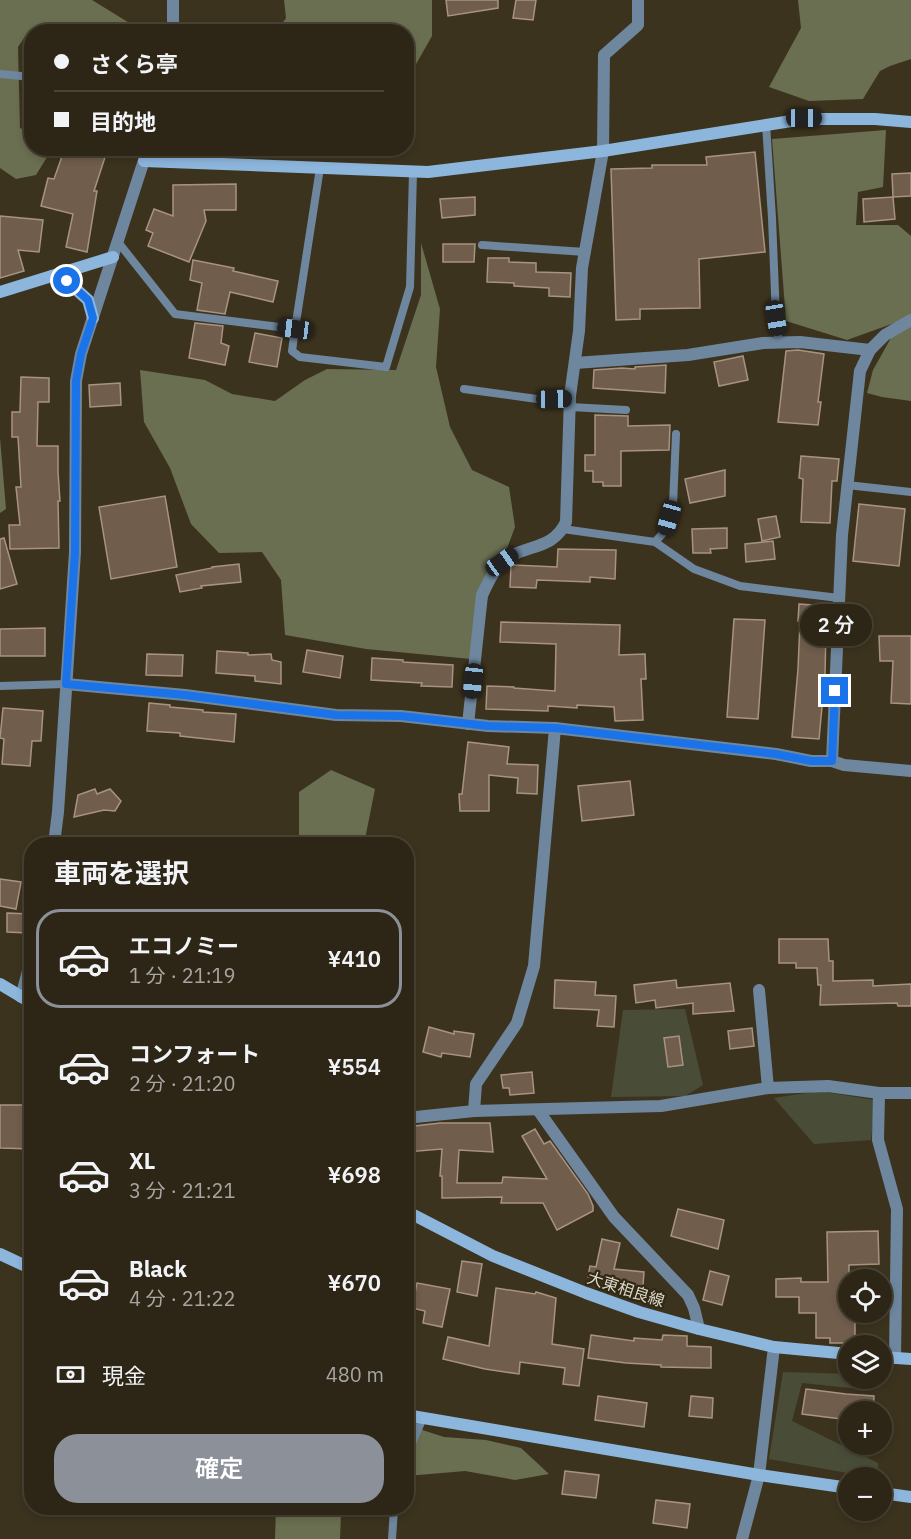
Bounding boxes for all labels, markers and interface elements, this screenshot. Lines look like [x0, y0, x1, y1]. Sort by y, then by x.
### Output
text: さくら亭 [90, 49, 178, 78]
text: 目的地 [90, 107, 156, 136]
car [786, 109, 822, 127]
route start [53, 267, 80, 294]
car [764, 299, 788, 337]
car [276, 318, 314, 340]
car [536, 390, 572, 408]
car [655, 498, 683, 538]
car [482, 544, 522, 580]
callout: 2 分 [799, 604, 871, 646]
text: 2 分 [818, 611, 854, 638]
car [462, 662, 484, 700]
route end [821, 677, 848, 704]
text: 車両を選択 [54, 855, 189, 890]
text: エコノミー [129, 931, 239, 960]
icon: car [57, 932, 111, 986]
text: ¥410 [327, 944, 381, 973]
text: 1 分 · 21:19 [129, 962, 236, 989]
text: コンフォート [129, 1039, 260, 1068]
icon: car [57, 1040, 111, 1094]
text: ¥554 [327, 1052, 381, 1081]
text: 2 分 · 21:20 [129, 1070, 236, 1097]
text: XL [129, 1146, 155, 1175]
icon: car [57, 1148, 111, 1202]
text: ¥698 [327, 1160, 381, 1189]
text: 3 分 · 21:21 [129, 1177, 236, 1204]
text: Black [129, 1254, 187, 1283]
icon: car [57, 1256, 111, 1310]
street label: 大東相良線 [585, 1267, 667, 1311]
text: ¥670 [327, 1268, 381, 1297]
map controls [838, 1269, 892, 1521]
button: locate [838, 1269, 892, 1323]
text: 4 分 · 21:22 [129, 1285, 236, 1312]
button: layers [838, 1335, 892, 1389]
icon: cash [54, 1358, 87, 1391]
text: 現金 [102, 1361, 146, 1390]
text: 480 m [326, 1361, 384, 1388]
button: + [838, 1401, 892, 1455]
button: 確定 [54, 1434, 384, 1503]
button: − [838, 1467, 892, 1521]

